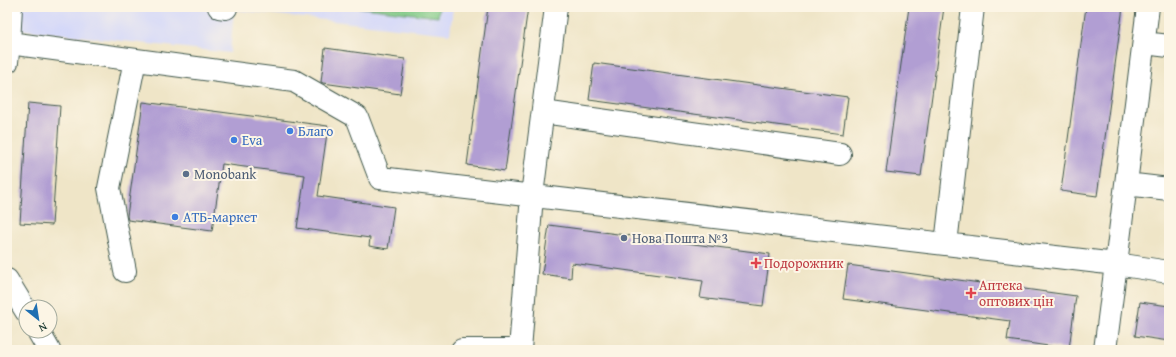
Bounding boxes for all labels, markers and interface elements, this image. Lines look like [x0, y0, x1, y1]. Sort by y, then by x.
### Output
place label: Благо [298, 121, 333, 141]
marker: Благо [285, 126, 295, 136]
place label: Eva [242, 130, 263, 150]
marker: Eva [229, 135, 239, 145]
place label: Monobank [194, 164, 257, 184]
marker: Monobank [181, 169, 191, 179]
place label: АТБ-маркет [183, 207, 257, 227]
marker: АТБ-маркет [170, 212, 180, 222]
place label: Нова Пошта №3 [632, 228, 728, 248]
marker: Нова Пошта №3 [619, 233, 629, 243]
place label: Подорожник [764, 253, 844, 273]
marker: Подорожник [751, 258, 761, 268]
place label: Аптека оптових цін [979, 275, 1053, 311]
marker: Аптека оптових цін [966, 288, 976, 298]
north arrow [18, 299, 58, 339]
text: N [35, 319, 50, 337]

